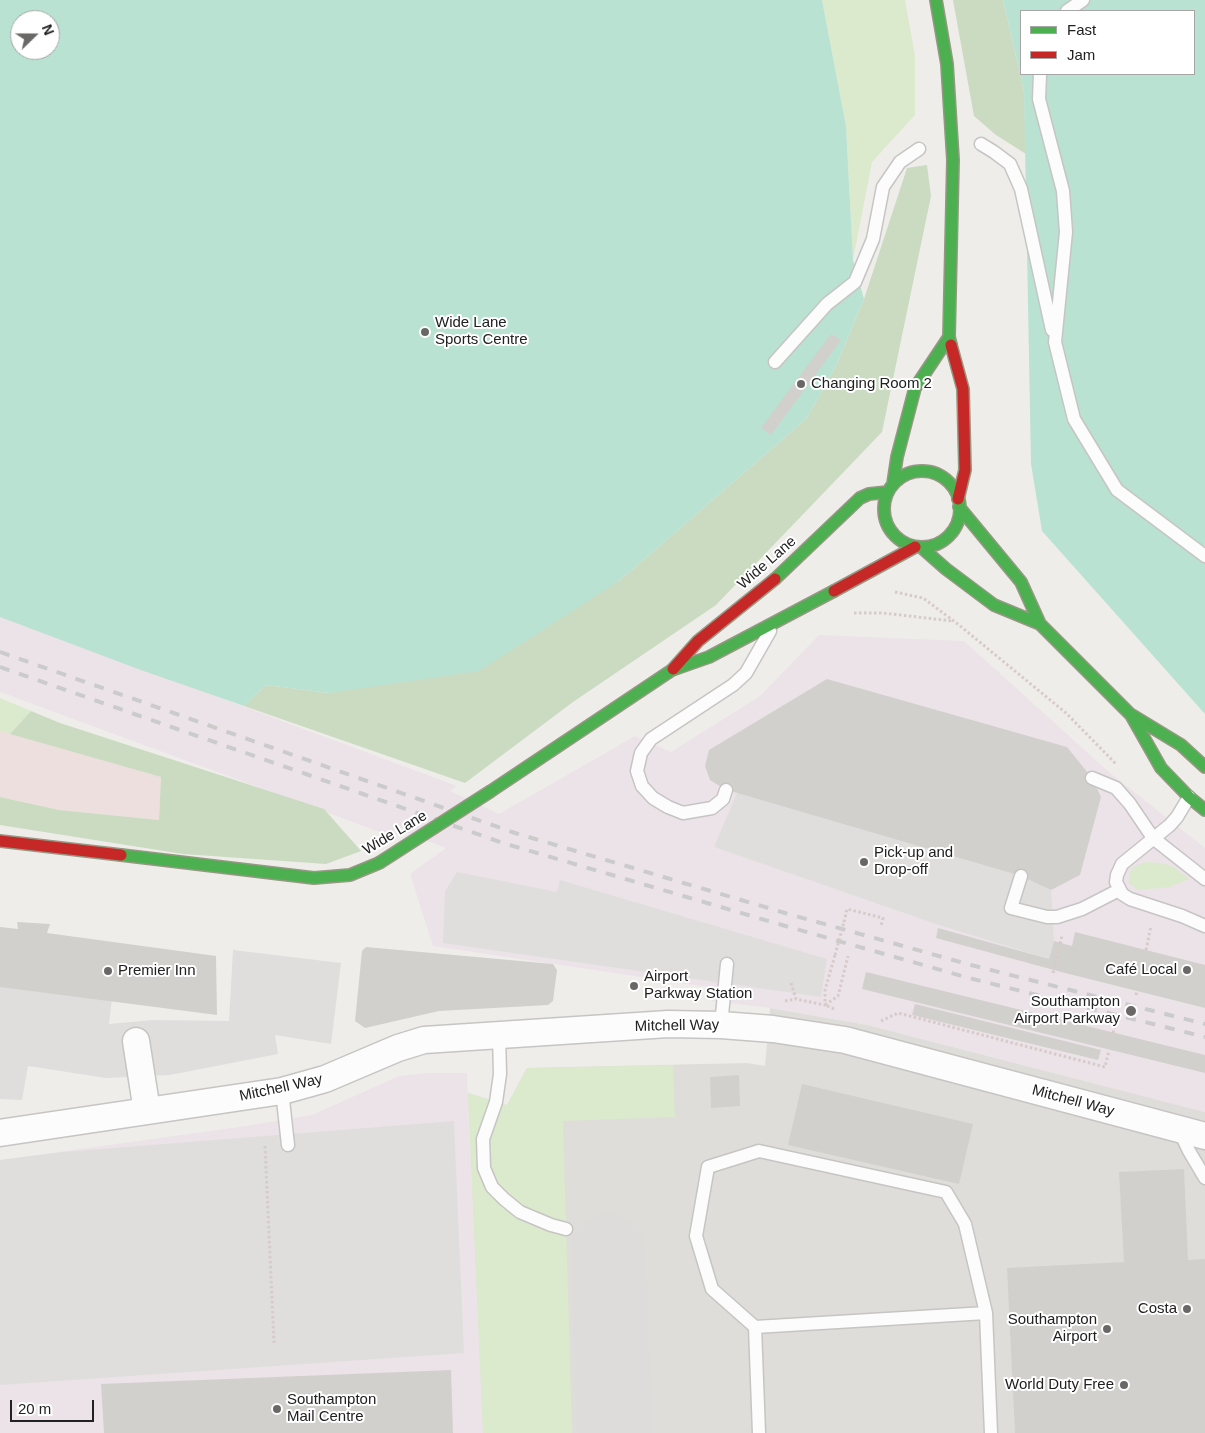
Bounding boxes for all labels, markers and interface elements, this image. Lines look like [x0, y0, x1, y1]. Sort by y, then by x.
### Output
north arrow [10, 10, 60, 60]
legend [1020, 10, 1195, 75]
text: Fast [1067, 21, 1096, 38]
text: N [39, 22, 57, 37]
text: Jam [1067, 46, 1095, 63]
place label: Wide Lane Sports Centre [435, 314, 528, 349]
marker: Wide Lane Sports Centre [419, 326, 431, 338]
place label: Changing Room 2 [811, 375, 932, 393]
marker: Changing Room 2 [795, 378, 807, 390]
street label: Wide Lane [734, 533, 800, 593]
street label: Wide Lane [360, 807, 430, 859]
place label: Pick-up and Drop-off [874, 844, 953, 879]
marker: Pick-up and Drop-off [858, 856, 870, 868]
place label: Café Local [1105, 961, 1177, 979]
place label: Premier Inn [118, 962, 196, 980]
marker: Café Local [1181, 964, 1193, 976]
marker: Premier Inn [102, 965, 114, 977]
place label: Airport Parkway Station [644, 968, 752, 1003]
marker: Airport Parkway Station [628, 980, 640, 992]
place label: Southampton Airport Parkway [1014, 993, 1120, 1028]
marker: Southampton Airport Parkway [1124, 1004, 1138, 1018]
street label: Mitchell Way [635, 1016, 719, 1036]
street label: Mitchell Way [238, 1070, 324, 1106]
street label: Mitchell Way [1030, 1081, 1116, 1121]
place label: Costa [1138, 1300, 1177, 1318]
marker: Costa [1181, 1303, 1193, 1315]
place label: Southampton Airport [1008, 1311, 1097, 1346]
marker: Southampton Airport [1101, 1323, 1113, 1335]
place label: World Duty Free [1005, 1376, 1114, 1394]
marker: World Duty Free [1118, 1379, 1130, 1391]
scale bar [12, 1390, 96, 1422]
place label: Southampton Mail Centre [287, 1391, 376, 1426]
text: 20 m [18, 1400, 51, 1417]
marker: Southampton Mail Centre [271, 1403, 283, 1415]

